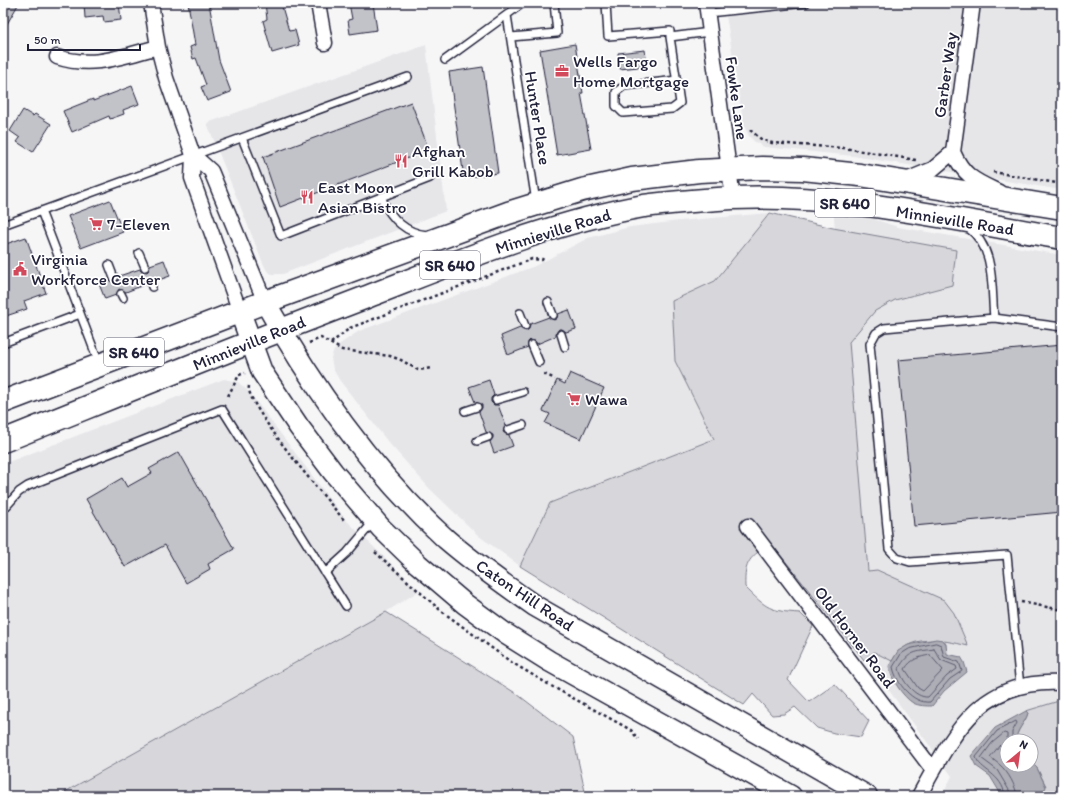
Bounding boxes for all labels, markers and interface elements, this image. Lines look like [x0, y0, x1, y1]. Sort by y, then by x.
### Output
scale bar [28, 26, 140, 52]
street label: Garber Way [929, 31, 961, 119]
text: 50 m [34, 33, 60, 47]
place label: Wells Fargo Home Mortgage [573, 51, 689, 91]
street label: Fowke Lane [721, 55, 753, 141]
office icon: Wells Fargo Home Mortgage [554, 63, 570, 79]
street label: Hunter Place [521, 70, 555, 166]
place label: Afghan Grill Kabob [412, 141, 494, 181]
restaurant icon: Afghan Grill Kabob [393, 153, 409, 169]
place label: East Moon Asian Bistro [318, 177, 407, 217]
restaurant icon: East Moon Asian Bistro [299, 189, 315, 205]
road number: SR 640 [815, 189, 875, 217]
street label: Minnieville Road [894, 201, 1016, 239]
street label: Minnieville Road [493, 204, 614, 258]
place label: 7-Eleven [107, 214, 170, 234]
supermarket icon: 7-Eleven [88, 216, 104, 232]
place label: Virginia Workforce Center [31, 249, 161, 289]
road number: SR 640 [420, 251, 480, 279]
public building icon: Virginia Workforce Center [12, 261, 28, 277]
street label: Minnieville Road [190, 311, 309, 375]
road number: SR 640 [104, 338, 164, 366]
place label: Wawa [585, 389, 628, 409]
supermarket icon: Wawa [566, 391, 582, 407]
street label: Caton Hill Road [472, 555, 578, 635]
street label: Old Horner Road [810, 582, 900, 692]
north arrow [999, 733, 1039, 773]
text: N [1017, 737, 1030, 752]

